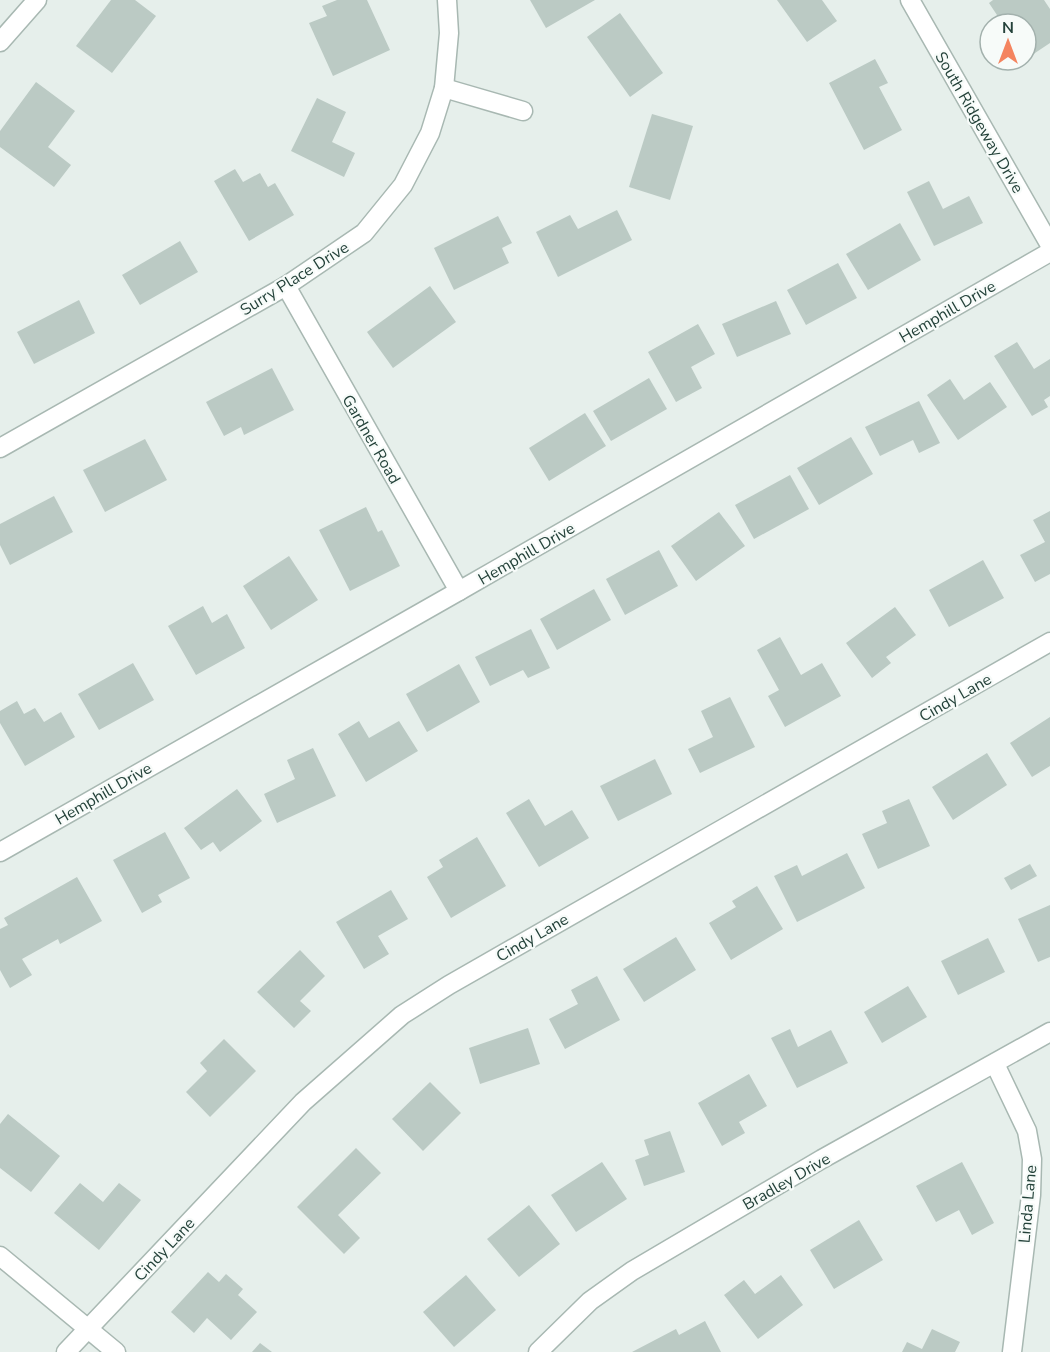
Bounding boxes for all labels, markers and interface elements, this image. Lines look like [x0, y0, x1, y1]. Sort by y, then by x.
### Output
north arrow [978, 12, 1038, 72]
text: N [1002, 17, 1014, 39]
street label: South Ridgeway Drive [930, 48, 1029, 197]
street label: Surry Place Drive [236, 237, 353, 321]
street label: Hemphill Drive [895, 275, 1000, 348]
street label: Gardner Road [337, 391, 406, 488]
street label: Hemphill Drive [474, 517, 579, 590]
street label: Cindy Lane [915, 668, 996, 727]
street label: Hemphill Drive [51, 757, 156, 830]
street label: Cindy Lane [492, 908, 573, 967]
street label: Bradley Drive [739, 1148, 834, 1216]
street label: Linda Lane [1014, 1164, 1042, 1244]
street label: Cindy Lane [129, 1213, 200, 1286]

